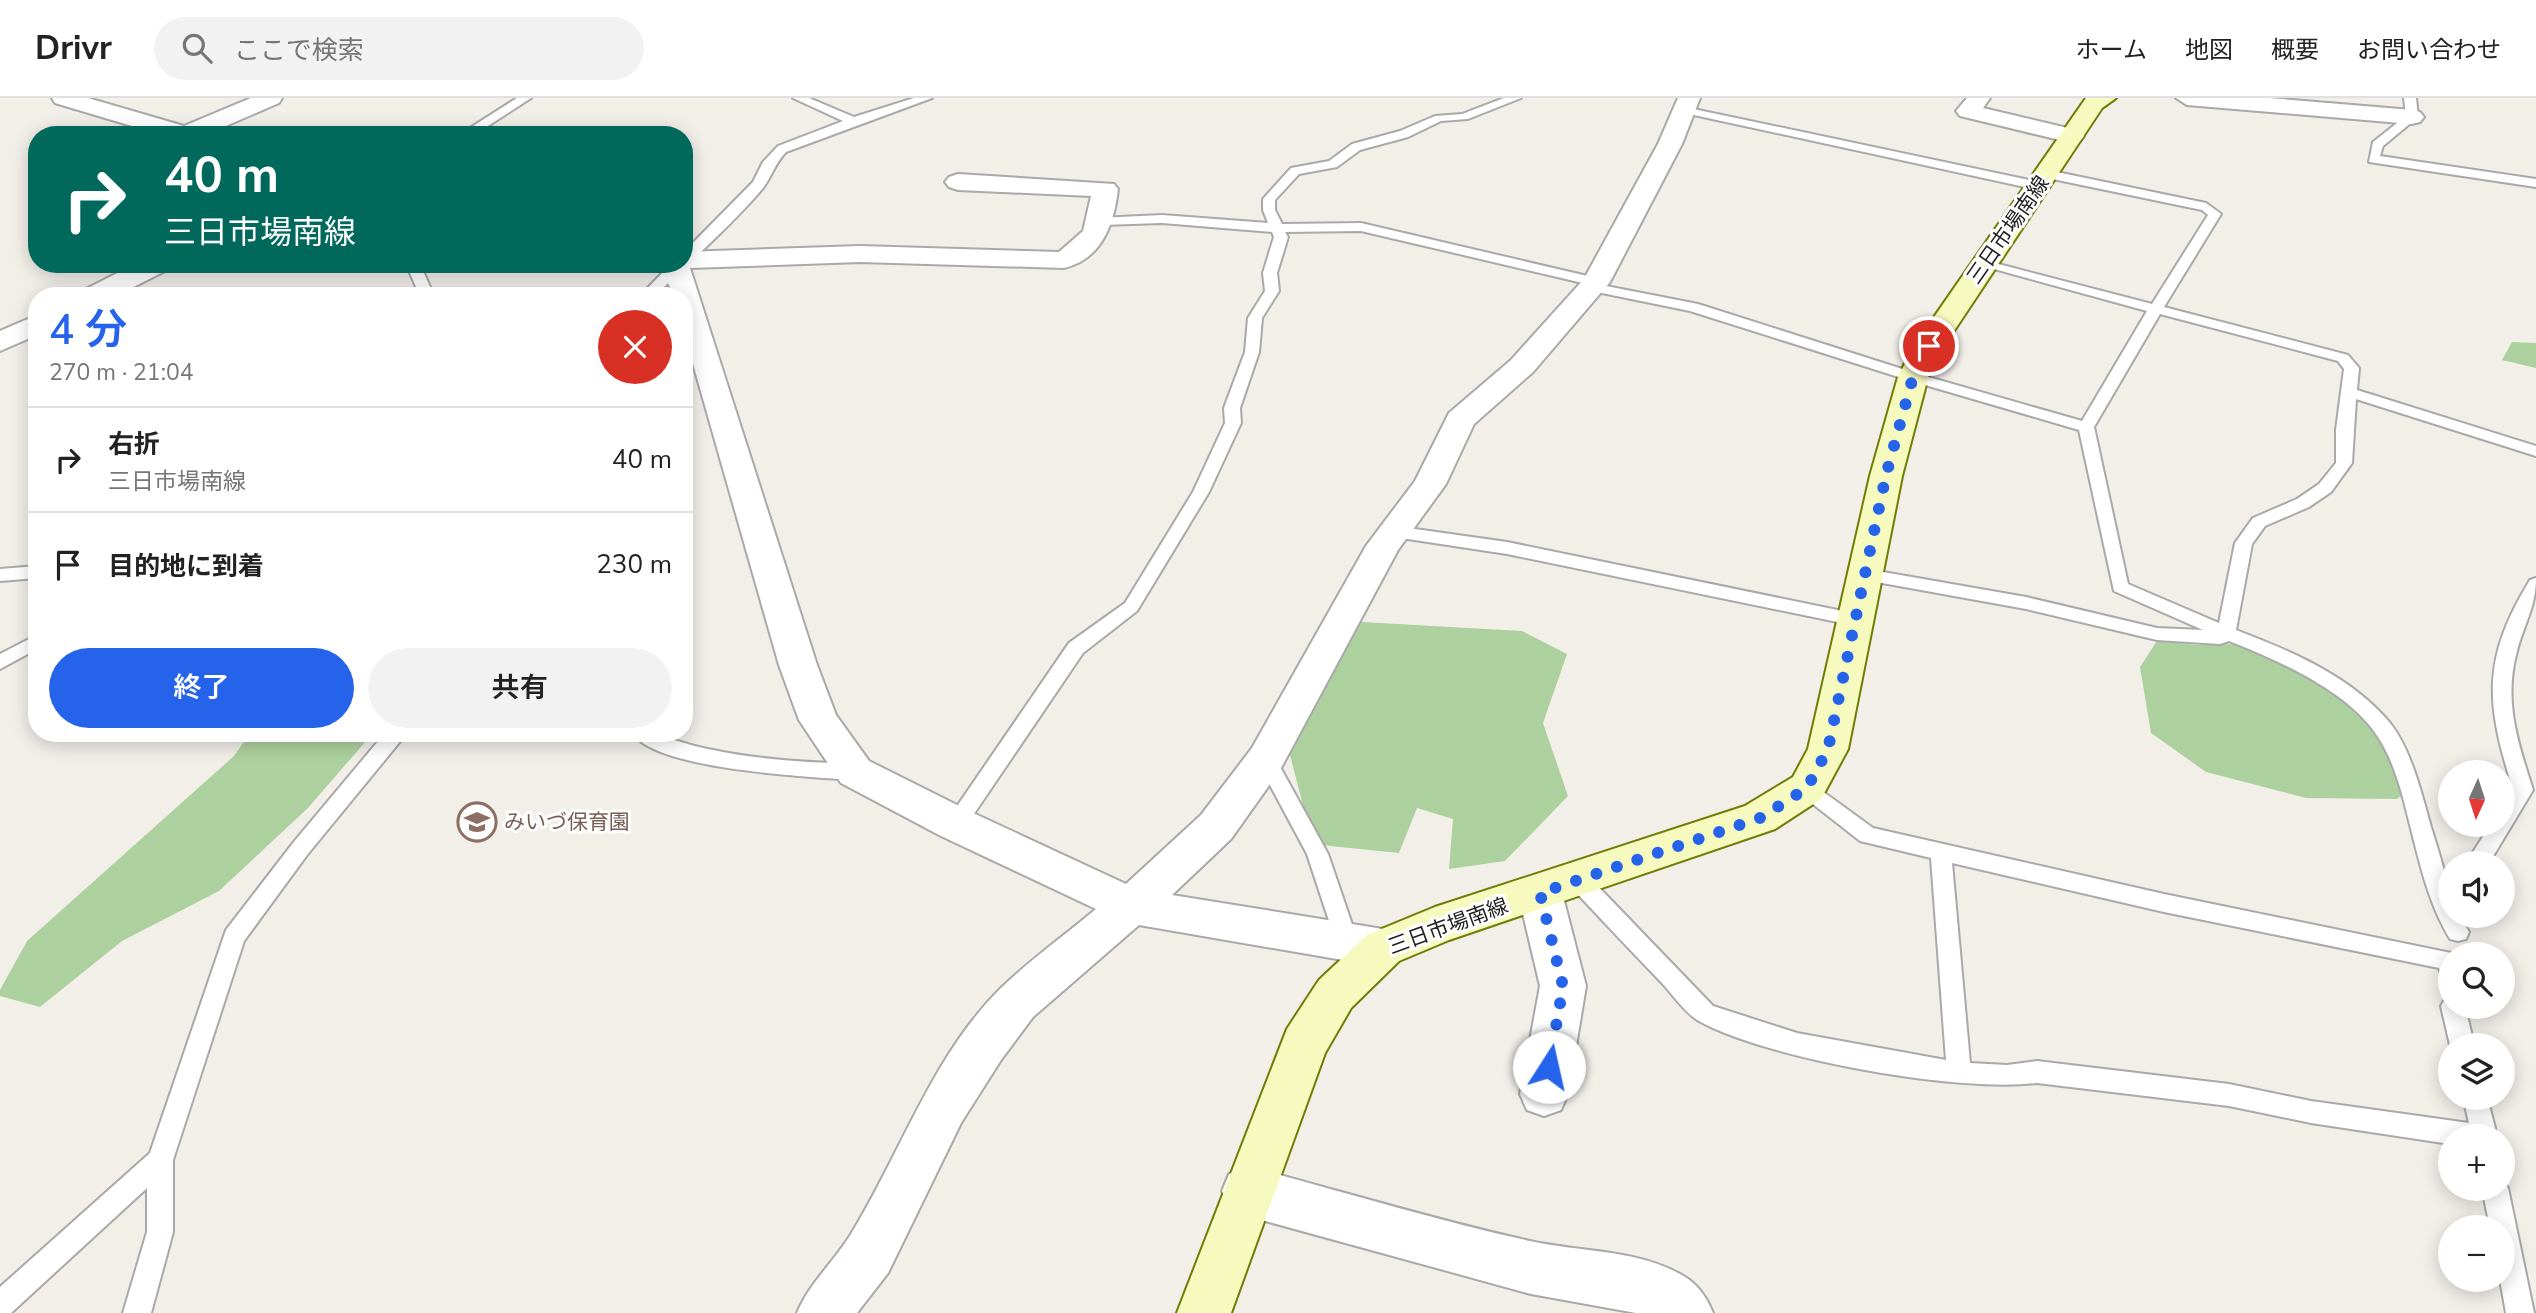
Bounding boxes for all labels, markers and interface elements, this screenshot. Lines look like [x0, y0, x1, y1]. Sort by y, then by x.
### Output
search box [154, 17, 644, 80]
text: Drivr [35, 26, 112, 71]
icon: search [178, 29, 216, 67]
text: ここで検索 [234, 33, 364, 68]
text: ホーム [2076, 34, 2147, 66]
text: 地図 [2185, 34, 2233, 66]
text: 概要 [2271, 34, 2319, 66]
text: お問い合わせ [2357, 34, 2501, 66]
text: 40 m [164, 142, 279, 209]
icon: right [49, 154, 140, 245]
street label: 三日市場南線 [1960, 170, 2056, 290]
text: 三日市場南線 [164, 211, 356, 254]
text: 4 分 [49, 302, 127, 359]
button: close [598, 310, 672, 384]
pin [1899, 316, 1959, 376]
icon: arrive [1910, 327, 1948, 365]
text: 270 m · 21:04 [49, 357, 194, 388]
text: 右折 [108, 427, 160, 462]
icon: right [49, 441, 87, 479]
text: 40 m [612, 442, 672, 477]
text: 三日市場南線 [108, 466, 246, 497]
icon: arrive [49, 546, 87, 584]
text: 230 m [596, 547, 672, 582]
text: 目的地に到着 [108, 549, 264, 584]
button: 終了 [49, 648, 354, 728]
button: 共有 [368, 648, 672, 728]
north arrow [2438, 760, 2515, 836]
map controls [2438, 760, 2515, 1292]
school or university icon: みいづ保育園 [456, 801, 498, 843]
place label: みいづ保育園 [504, 808, 630, 836]
button: sound [2438, 851, 2515, 928]
street label: 三日市場南線 [1384, 891, 1512, 961]
button: search [2438, 942, 2515, 1019]
position arrow [1512, 1030, 1586, 1104]
button: layers [2438, 1033, 2515, 1110]
button: + [2438, 1124, 2515, 1201]
button: − [2438, 1215, 2515, 1292]

